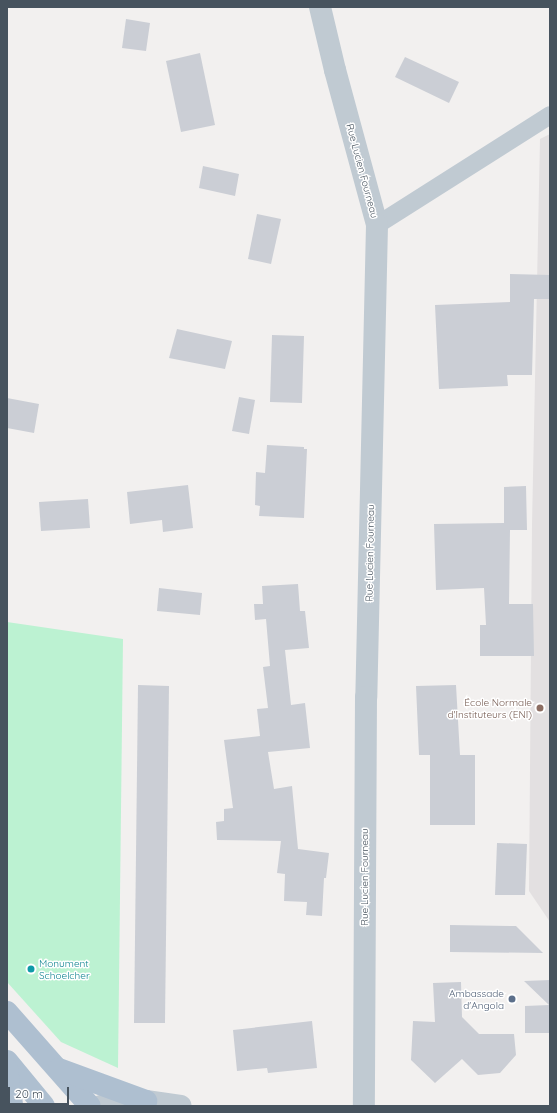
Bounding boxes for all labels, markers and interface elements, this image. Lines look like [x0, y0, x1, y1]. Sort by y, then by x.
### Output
street label: Rue Lucien Fourneau [344, 122, 380, 220]
street label: Rue Lucien Fourneau [363, 504, 377, 602]
place label: École Normale d'Instituteurs (ENI) [448, 696, 532, 720]
marker: École Normale d'Instituteurs (ENI) [535, 703, 545, 713]
street label: Rue Lucien Fourneau [359, 828, 371, 926]
place label: Monument Schoelcher [39, 957, 90, 980]
marker: Monument Schoelcher [26, 964, 36, 974]
place label: Ambassade d'Angola [449, 987, 504, 1010]
marker: Ambassade d'Angola [507, 994, 517, 1004]
scale bar [10, 1079, 71, 1105]
text: 20 m [15, 1086, 43, 1101]

